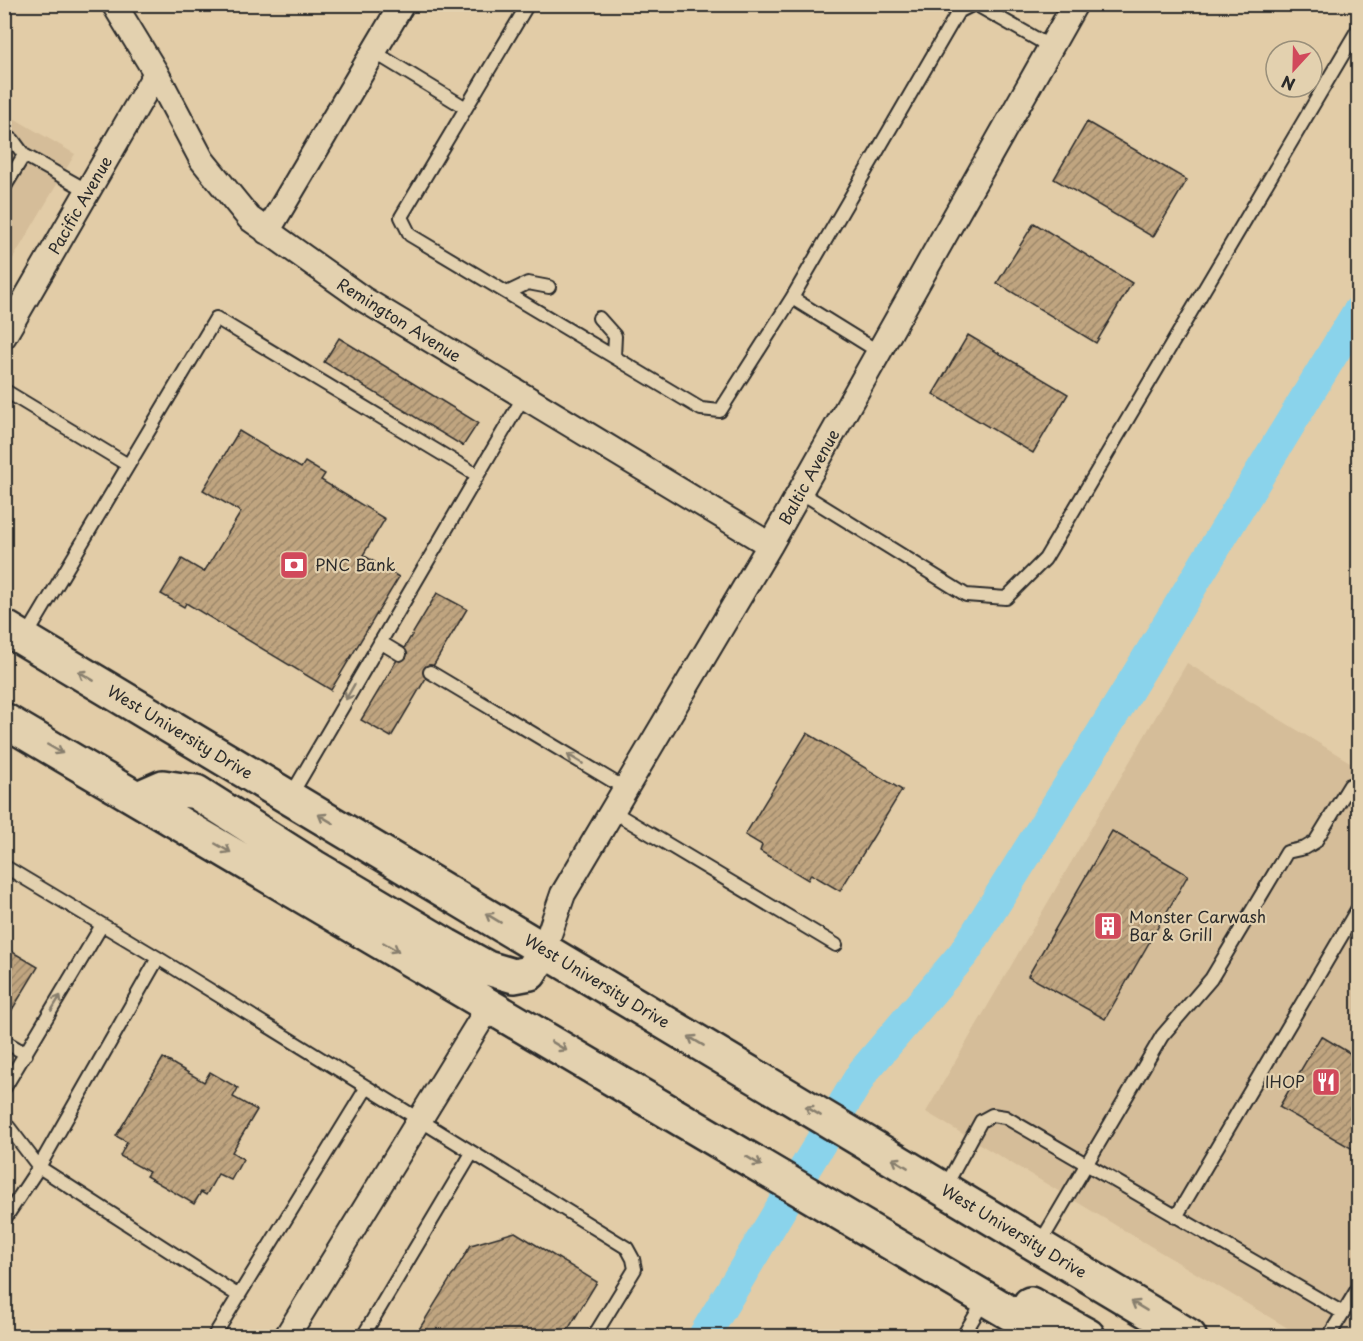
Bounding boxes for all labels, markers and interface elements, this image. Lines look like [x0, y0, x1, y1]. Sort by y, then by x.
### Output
north arrow [1264, 39, 1324, 99]
text: N [1278, 70, 1298, 97]
street label: Pacific Avenue [41, 151, 117, 258]
street label: Remington Avenue [333, 271, 466, 367]
street label: Baltic Avenue [772, 424, 845, 529]
bank icon: PNC Bank [278, 549, 310, 581]
place label: PNC Bank [315, 552, 396, 576]
one-way arrow [78, 669, 95, 681]
street label: West University Drive [103, 678, 258, 784]
one-way arrow [344, 684, 356, 701]
one-way arrow [46, 744, 63, 756]
one-way arrow [567, 753, 584, 765]
one-way arrow [318, 812, 335, 824]
one-way arrow [214, 843, 231, 855]
place label: Monster Carwash Bar & Grill [1129, 904, 1266, 946]
building icon: Monster Carwash Bar & Grill [1092, 910, 1124, 942]
one-way arrow [485, 912, 502, 924]
street label: West University Drive [520, 927, 675, 1033]
one-way arrow [382, 941, 399, 953]
one-way arrow [50, 995, 62, 1012]
one-way arrow [688, 1034, 705, 1046]
one-way arrow [550, 1040, 567, 1052]
restaurant icon: IHOP [1310, 1066, 1342, 1098]
place label: IHOP [1265, 1069, 1305, 1093]
one-way arrow [805, 1105, 822, 1117]
one-way arrow [745, 1155, 762, 1167]
one-way arrow [892, 1157, 909, 1169]
street label: West University Drive [937, 1177, 1092, 1283]
one-way arrow [1131, 1300, 1148, 1312]

